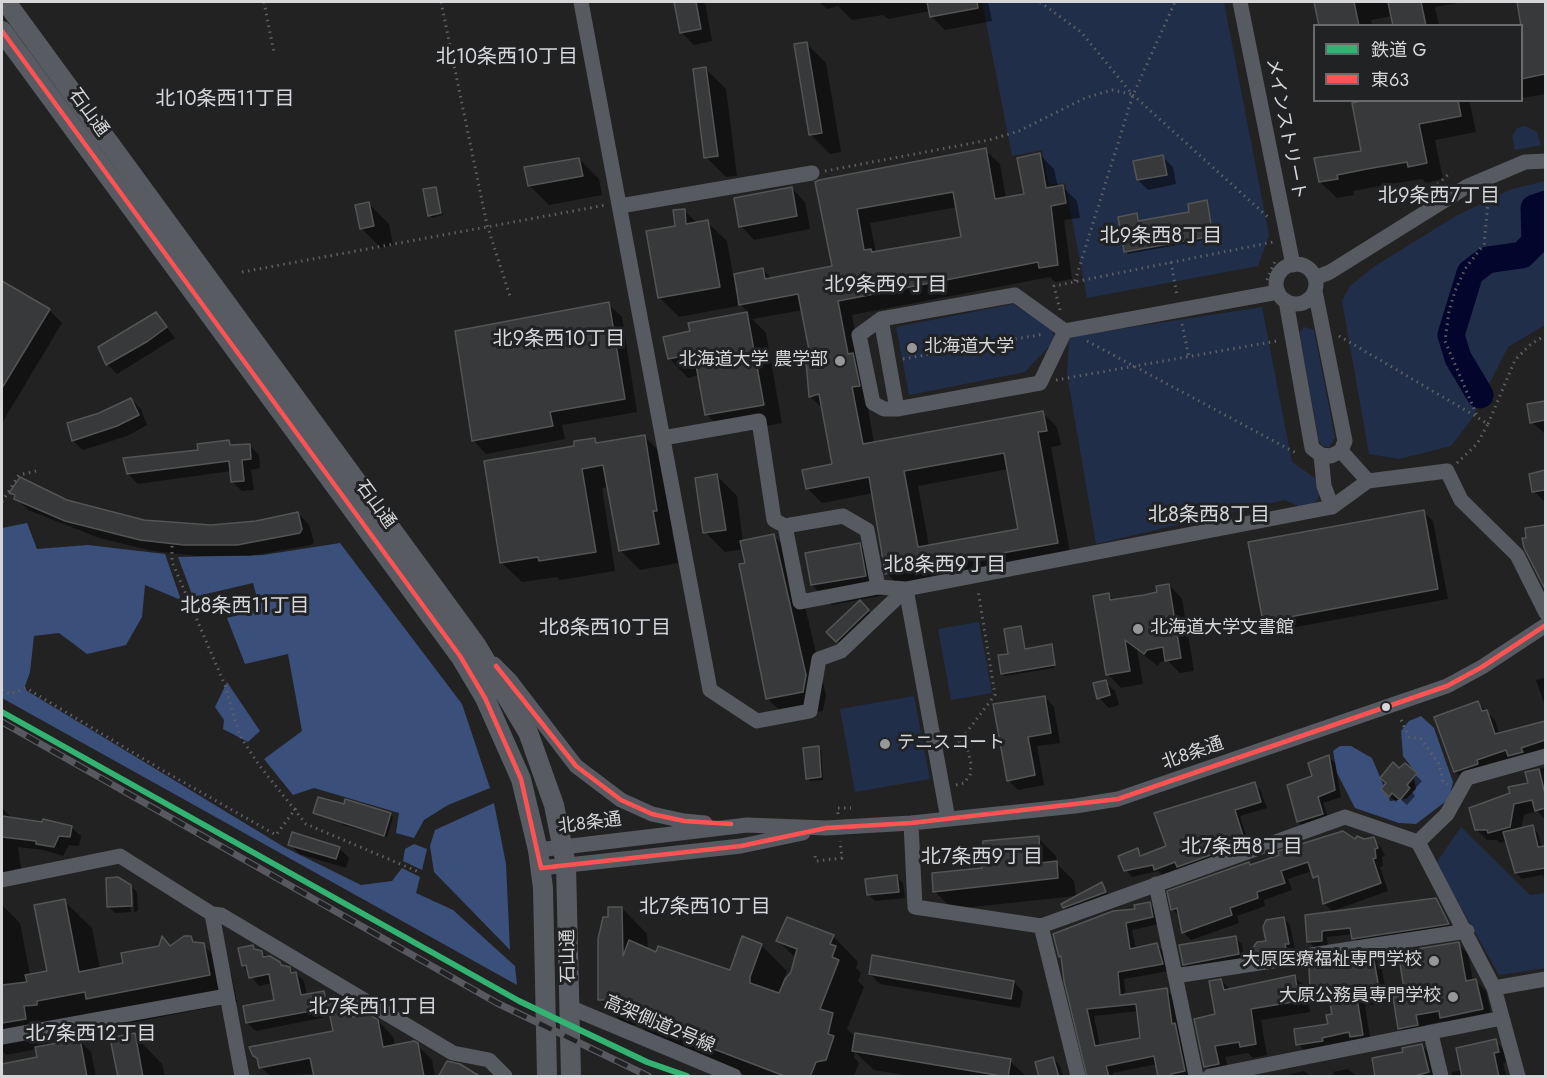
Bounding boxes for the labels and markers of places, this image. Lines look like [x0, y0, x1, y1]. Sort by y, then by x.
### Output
place label: 北海道大学 [924, 337, 1014, 359]
marker: 北海道大学 [905, 341, 919, 355]
place label: 北海道大学 農学部 [679, 350, 828, 372]
marker: 北海道大学 農学部 [833, 354, 847, 368]
place label: 北海道大学文書館 [1150, 618, 1294, 640]
marker: 北海道大学文書館 [1131, 622, 1145, 636]
unlabelled marker [1380, 701, 1392, 713]
place label: テニスコート [897, 733, 1005, 755]
marker: テニスコート [878, 737, 892, 751]
place label: 大原医療福祉専門学校 [1242, 950, 1422, 972]
marker: 大原医療福祉専門学校 [1427, 954, 1441, 968]
place label: 大原公務員専門学校 [1279, 986, 1441, 1008]
marker: 大原公務員専門学校 [1446, 990, 1460, 1004]

